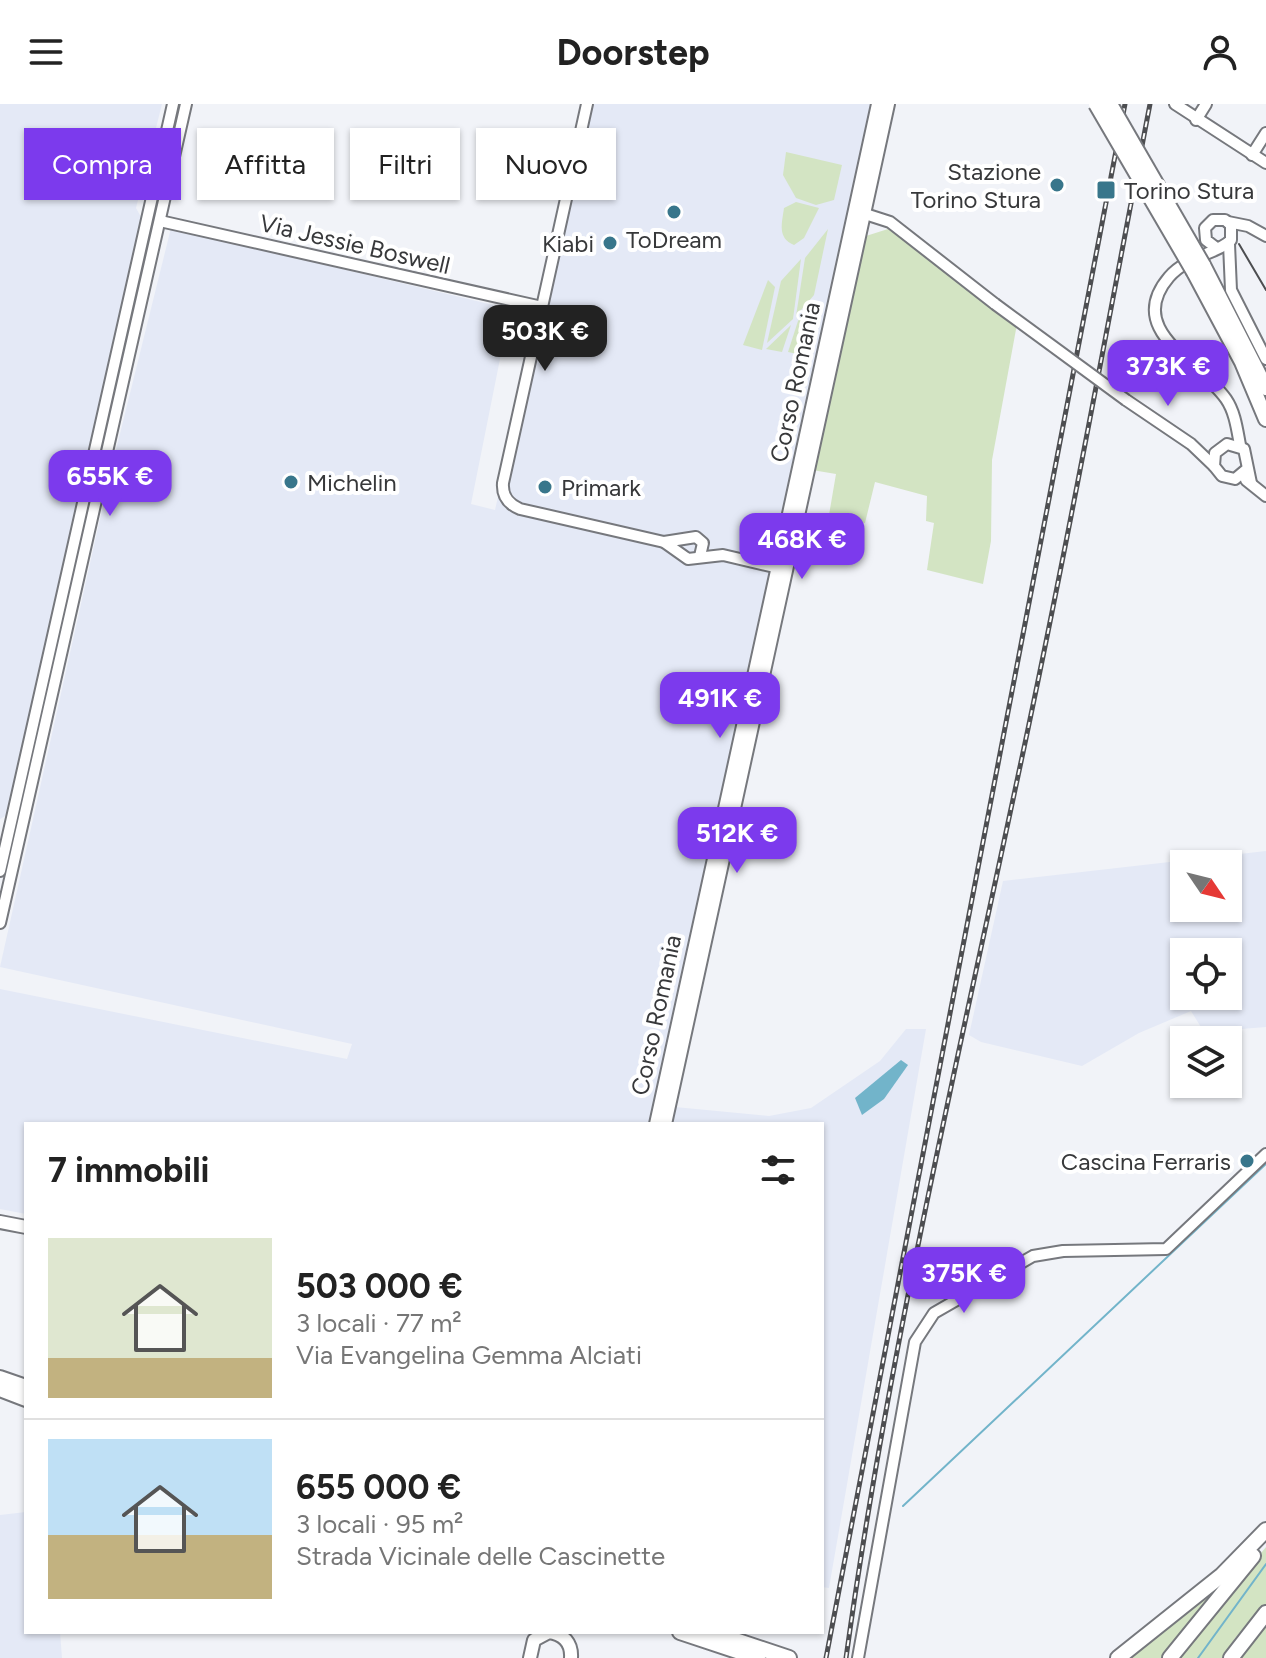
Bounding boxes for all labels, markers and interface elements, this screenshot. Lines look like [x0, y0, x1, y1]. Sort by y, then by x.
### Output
icon: menu [24, 30, 68, 74]
icon: person [1198, 30, 1242, 74]
text: Doorstep [556, 31, 710, 74]
chip: Compra [24, 128, 181, 200]
chip: Affitta [197, 128, 334, 200]
chip: Filtri [350, 128, 460, 200]
chip: Nuovo [476, 128, 616, 200]
place label: Stazione Torino Stura [911, 157, 1041, 214]
marker: Stazione Torino Stura [1048, 176, 1066, 194]
place label: Torino Stura [1124, 176, 1254, 205]
marker: Torino Stura [1095, 179, 1117, 201]
marker: ToDream [665, 203, 683, 221]
street label: Via Jessie Boswell [257, 208, 453, 280]
place label: ToDream [626, 225, 722, 254]
place label: Kiabi [542, 229, 594, 258]
marker: Kiabi [601, 234, 619, 252]
street label: Corso Romania [764, 299, 826, 465]
pin: 503K € [480, 305, 610, 373]
text: 503K € [501, 315, 589, 347]
pin: 373K € [1103, 340, 1233, 408]
text: 373K € [1126, 350, 1210, 382]
pin: 655K € [45, 450, 175, 518]
text: 655K € [67, 460, 153, 492]
place label: Michelin [307, 468, 397, 497]
marker: Michelin [282, 473, 300, 491]
place label: Primark [561, 473, 641, 502]
marker: Primark [536, 478, 554, 496]
pin: 468K € [737, 513, 867, 581]
text: 468K € [757, 523, 847, 555]
pin: 491K € [655, 672, 785, 740]
text: 491K € [678, 682, 762, 714]
pin: 512K € [672, 807, 802, 875]
text: 512K € [696, 817, 778, 849]
north arrow [1170, 850, 1242, 922]
map controls [1170, 850, 1242, 1098]
street label: Corso Romania [625, 932, 687, 1098]
button: locate [1170, 938, 1242, 1010]
button: layers [1170, 1026, 1242, 1098]
place label: Cascina Ferraris [1061, 1147, 1231, 1176]
icon: filters [756, 1148, 800, 1192]
text: 7 immobili [48, 1150, 209, 1191]
marker: Cascina Ferraris [1238, 1152, 1256, 1170]
pin: 375K € [899, 1247, 1029, 1315]
text: 375K € [921, 1257, 1007, 1289]
text: 503 000 € [296, 1266, 463, 1307]
icon: home [112, 1270, 208, 1366]
text: 3 locali · 77 m² [296, 1307, 462, 1339]
text: Via Evangelina Gemma Alciati [296, 1339, 642, 1371]
text: 655 000 € [296, 1467, 461, 1508]
icon: home [112, 1471, 208, 1567]
text: 3 locali · 95 m² [296, 1508, 464, 1540]
text: Strada Vicinale delle Cascinette [296, 1540, 665, 1572]

